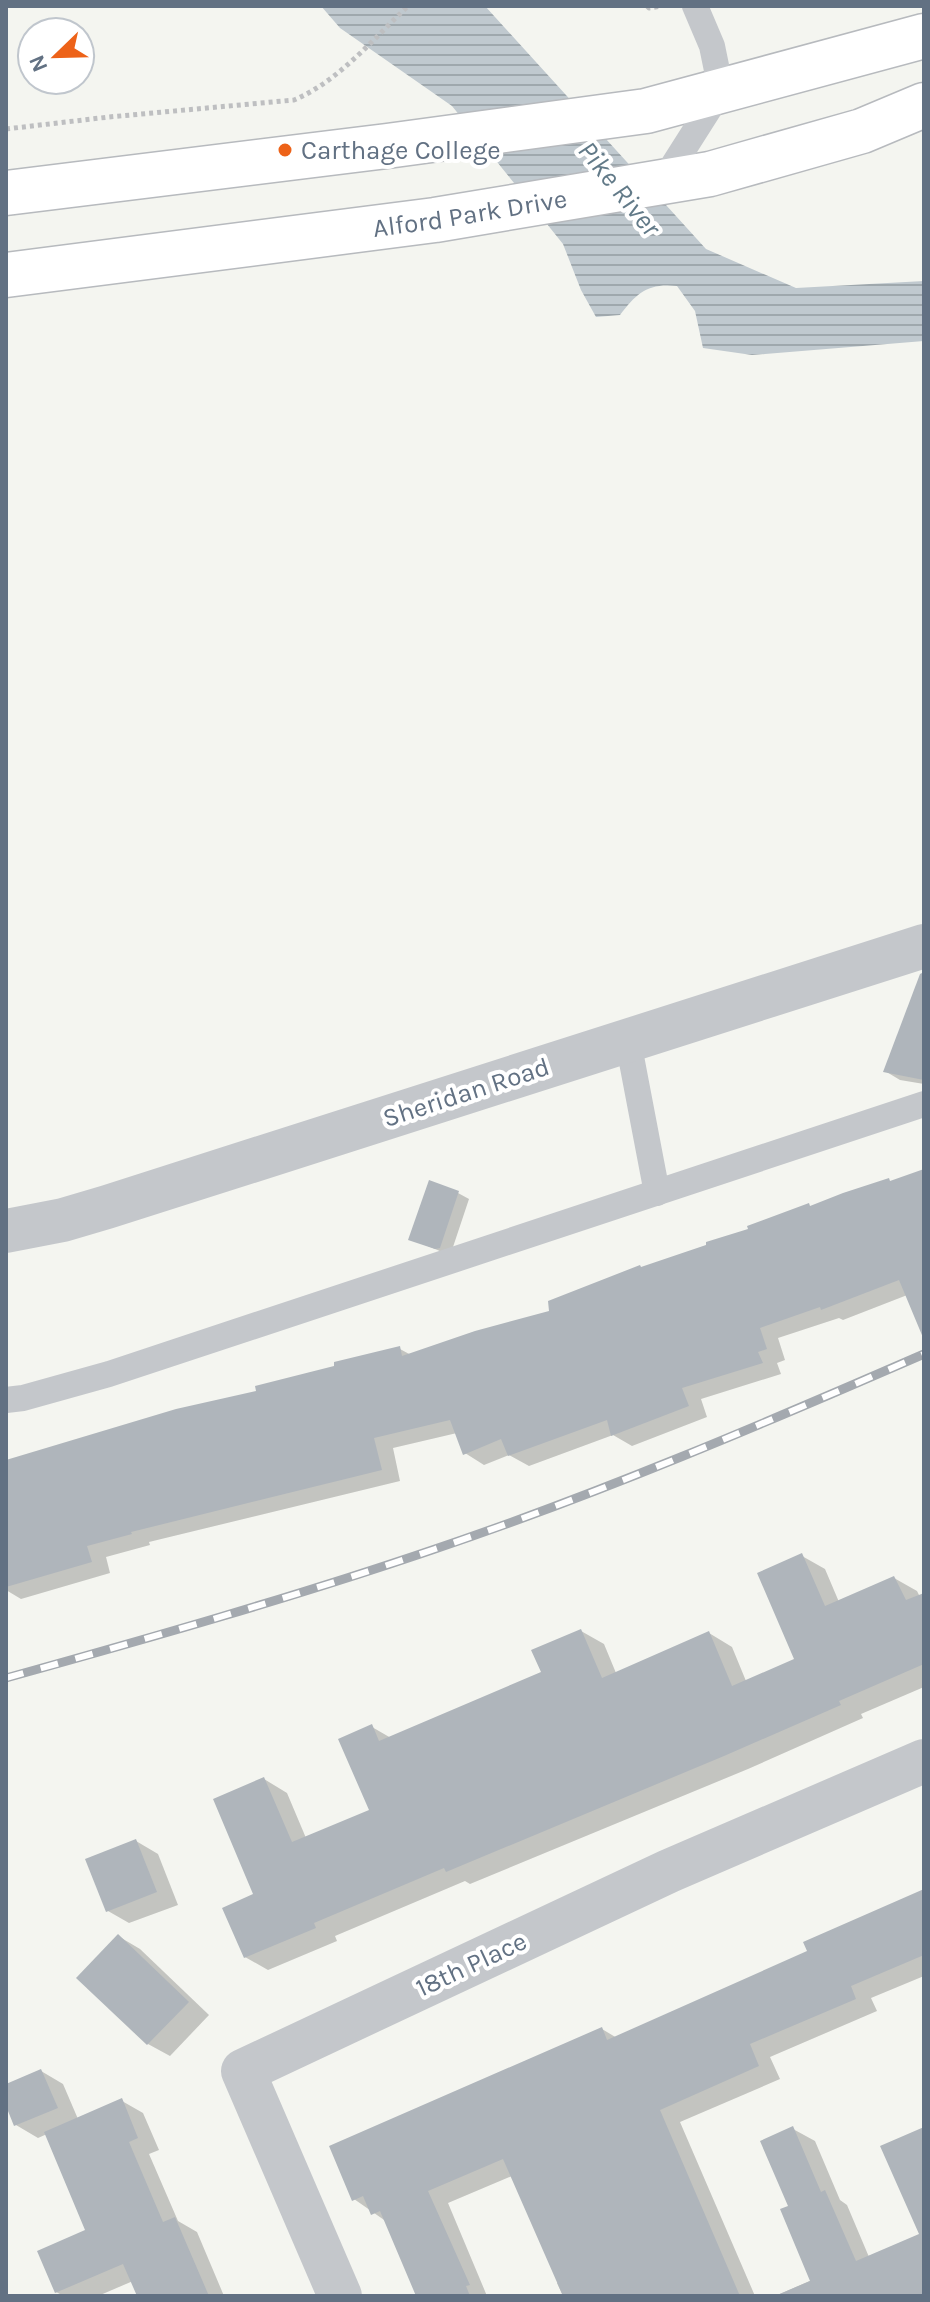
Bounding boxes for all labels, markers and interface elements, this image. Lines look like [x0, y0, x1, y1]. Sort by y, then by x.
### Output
north arrow [16, 16, 96, 96]
text: N [23, 51, 54, 76]
water label: Pike River [571, 134, 669, 244]
place label: Carthage College [301, 135, 501, 166]
marker: Carthage College [276, 141, 294, 159]
street label: Alford Park Drive [371, 183, 569, 244]
street label: Sheridan Road [379, 1051, 553, 1134]
street label: 18th Place [411, 1925, 532, 2004]

